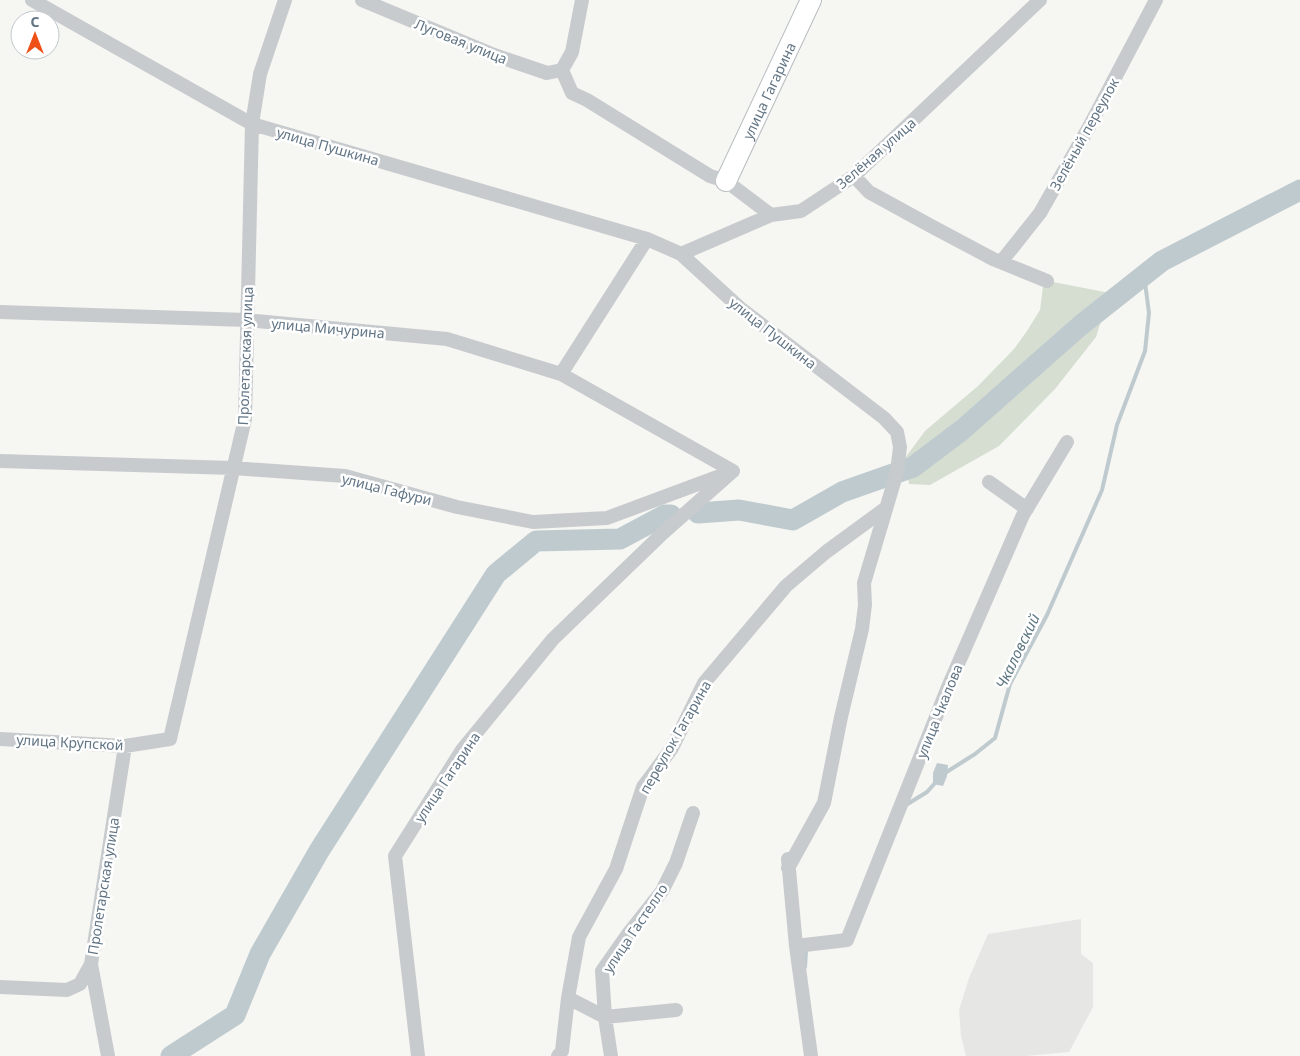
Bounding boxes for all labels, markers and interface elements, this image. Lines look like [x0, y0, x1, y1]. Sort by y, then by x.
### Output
north arrow [10, 10, 60, 60]
text: С [30, 12, 40, 31]
street label: Луговая улица [412, 14, 510, 68]
street label: улица Гагарина [738, 39, 799, 142]
street label: Зелёный переулок [1045, 74, 1123, 194]
street label: Зелёная улица [832, 113, 920, 193]
street label: улица Пушкина [275, 122, 381, 170]
street label: Пролетарская улица [233, 286, 257, 426]
street label: улица Пушкина [725, 293, 821, 373]
street label: улица Мичурина [271, 314, 385, 342]
street label: улица Гафури [340, 469, 434, 509]
water label: Чкаловский [990, 610, 1044, 692]
street label: улица Чкалова [911, 661, 967, 761]
street label: переулок Гагарина [635, 677, 715, 797]
street label: улица Гагарина [410, 728, 484, 826]
street label: улица Крупской [16, 730, 124, 754]
street label: Пролетарская улица [83, 816, 123, 956]
street label: улица Гастелло [598, 880, 672, 976]

